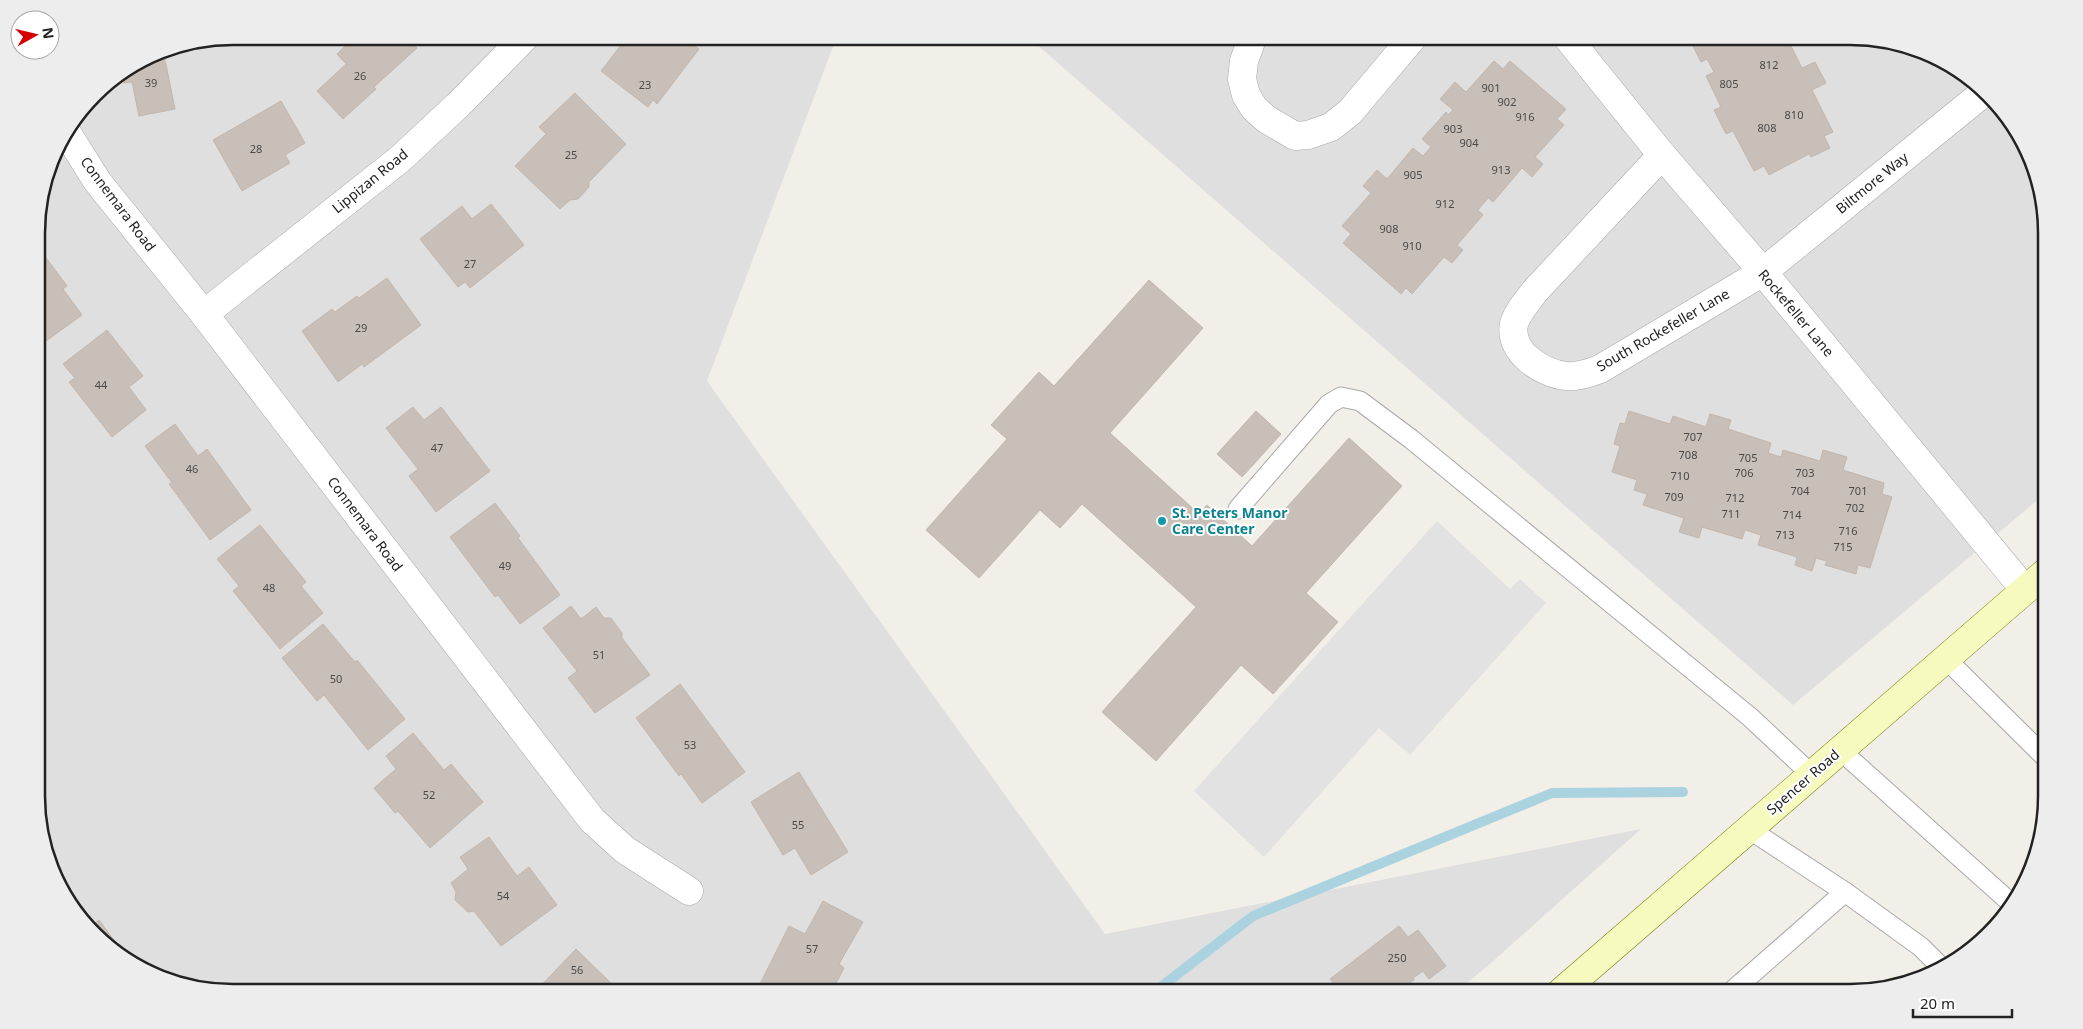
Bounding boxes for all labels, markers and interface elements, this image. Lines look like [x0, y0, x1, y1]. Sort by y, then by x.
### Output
north arrow [10, 10, 60, 60]
text: N [38, 26, 59, 40]
house number: 812 [1760, 57, 1778, 72]
house number: 26 [354, 68, 366, 83]
house number: 39 [145, 75, 157, 90]
house number: 805 [1720, 76, 1738, 91]
house number: 23 [639, 77, 651, 92]
house number: 901 [1482, 80, 1500, 95]
house number: 902 [1498, 94, 1516, 109]
house number: 810 [1785, 107, 1803, 122]
house number: 916 [1516, 109, 1534, 124]
house number: 808 [1758, 120, 1776, 135]
house number: 903 [1444, 121, 1462, 136]
house number: 904 [1460, 135, 1479, 150]
house number: 28 [250, 141, 262, 156]
street label: Lippizan Road [328, 144, 411, 217]
house number: 25 [565, 147, 577, 162]
street label: Biltmore Way [1832, 147, 1912, 218]
street label: Connemara Road [76, 152, 160, 255]
house number: 913 [1492, 162, 1510, 177]
house number: 905 [1404, 167, 1422, 182]
house number: 912 [1436, 196, 1454, 211]
house number: 908 [1380, 221, 1398, 236]
house number: 910 [1403, 238, 1421, 253]
house number: 27 [464, 256, 476, 271]
street label: Rockefeller Lane [1754, 265, 1839, 360]
street label: South Rockefeller Lane [1593, 284, 1733, 375]
house number: 29 [355, 320, 367, 335]
house number: 44 [95, 377, 108, 392]
house number: 707 [1684, 429, 1702, 444]
house number: 47 [431, 440, 443, 455]
house number: 708 [1679, 447, 1697, 462]
house number: 705 [1739, 450, 1757, 465]
house number: 46 [186, 461, 198, 476]
house number: 706 [1735, 465, 1753, 480]
house number: 703 [1796, 465, 1814, 480]
house number: 710 [1671, 468, 1689, 483]
street label: Connemara Road [323, 472, 407, 575]
house number: 704 [1791, 483, 1810, 498]
house number: 701 [1849, 483, 1867, 498]
house number: 709 [1665, 489, 1683, 504]
house number: 712 [1726, 490, 1744, 505]
house number: 702 [1846, 500, 1864, 515]
place label: St. Peters Manor Care Center [1172, 503, 1288, 538]
house number: 711 [1722, 506, 1740, 521]
house number: 714 [1783, 507, 1802, 522]
marker: St. Peters Manor Care Center [1156, 515, 1168, 527]
house number: 716 [1839, 523, 1857, 538]
house number: 713 [1776, 527, 1794, 542]
house number: 715 [1834, 539, 1852, 554]
house number: 49 [499, 558, 511, 573]
house number: 48 [263, 580, 275, 595]
house number: 51 [593, 647, 605, 662]
house number: 50 [330, 671, 342, 686]
house number: 53 [684, 737, 696, 752]
street label: Spencer Road [1762, 745, 1843, 818]
house number: 52 [423, 787, 435, 802]
house number: 55 [792, 817, 804, 832]
house number: 54 [497, 888, 510, 903]
house number: 57 [806, 941, 818, 956]
house number: 250 [1388, 950, 1406, 965]
house number: 56 [571, 962, 583, 977]
scale bar [1913, 986, 2012, 1018]
text: 20 m [1920, 993, 1955, 1013]

